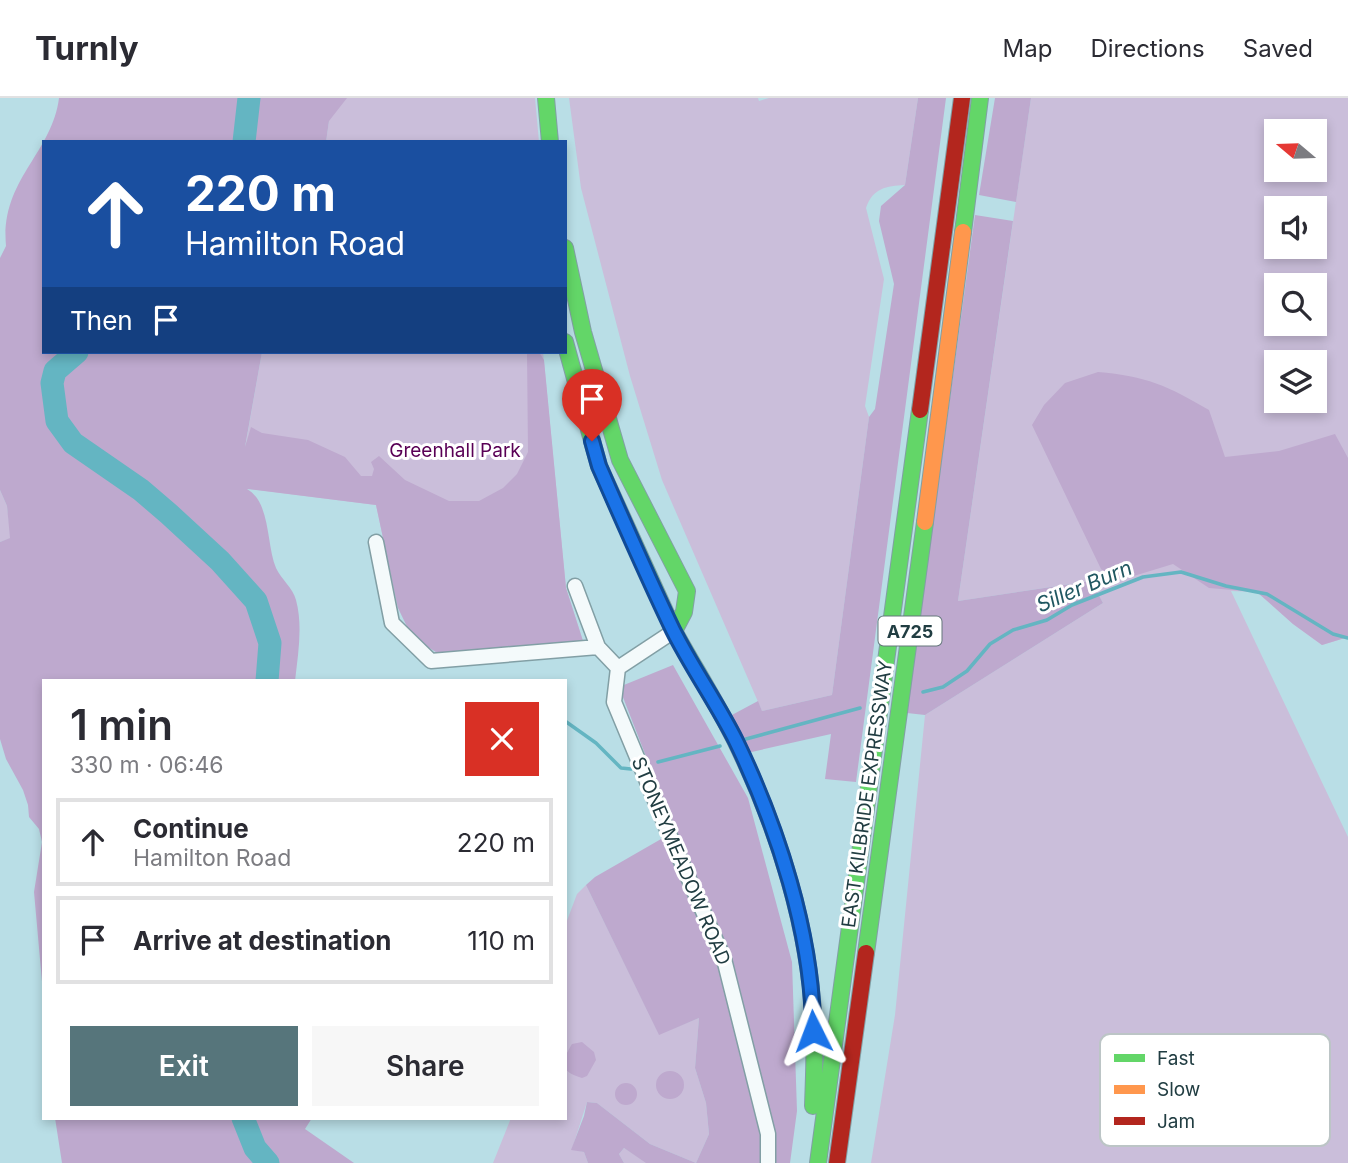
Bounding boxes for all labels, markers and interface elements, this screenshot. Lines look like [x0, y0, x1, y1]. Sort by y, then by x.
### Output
text: Turnly [35, 28, 139, 68]
text: Map [1003, 34, 1052, 63]
text: Directions [1090, 34, 1205, 63]
text: Saved [1243, 34, 1313, 63]
north arrow [1264, 119, 1326, 182]
map controls [1264, 119, 1327, 413]
text: 220 m [185, 164, 336, 223]
icon: ahead [70, 168, 161, 259]
button: sound [1264, 196, 1327, 259]
text: Hamilton Road [185, 224, 405, 263]
button: search [1264, 273, 1327, 336]
icon: arrive [147, 301, 185, 339]
text: Then [70, 305, 133, 336]
button: layers [1264, 350, 1327, 413]
pin [562, 369, 622, 441]
icon: arrive [573, 380, 611, 418]
park label: Greenhall Park [389, 439, 521, 462]
water label: Siller Burn [1032, 555, 1136, 617]
road number: A725 [878, 616, 942, 646]
street label: EAST KILBRIDE EXPRESSWAY [837, 659, 897, 929]
text: 1 min [70, 699, 173, 750]
button: close [465, 702, 539, 776]
text: 330 m · 06:46 [70, 751, 224, 779]
street label: STONEYMEADOW ROAD [627, 753, 735, 969]
text: Continue [133, 813, 249, 844]
icon: ahead [74, 823, 112, 861]
text: 220 m [457, 827, 535, 858]
text: Hamilton Road [133, 844, 291, 872]
icon: arrive [74, 921, 112, 959]
text: Arrive at destination [133, 925, 392, 956]
text: 110 m [467, 925, 535, 956]
position arrow [776, 994, 850, 1068]
button: Exit [70, 1026, 298, 1106]
button: Share [312, 1026, 539, 1106]
legend [1100, 1034, 1330, 1146]
text: Fast [1157, 1047, 1195, 1070]
text: Slow [1157, 1078, 1200, 1101]
text: Jam [1157, 1110, 1195, 1133]

